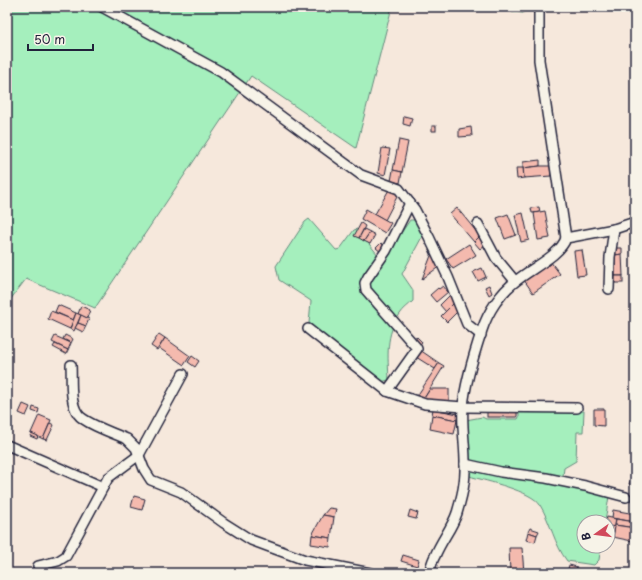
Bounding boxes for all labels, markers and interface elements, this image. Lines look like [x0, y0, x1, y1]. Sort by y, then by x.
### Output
scale bar [28, 26, 93, 52]
text: 50 m [34, 30, 65, 48]
north arrow [576, 514, 616, 554]
text: B [577, 530, 595, 542]

